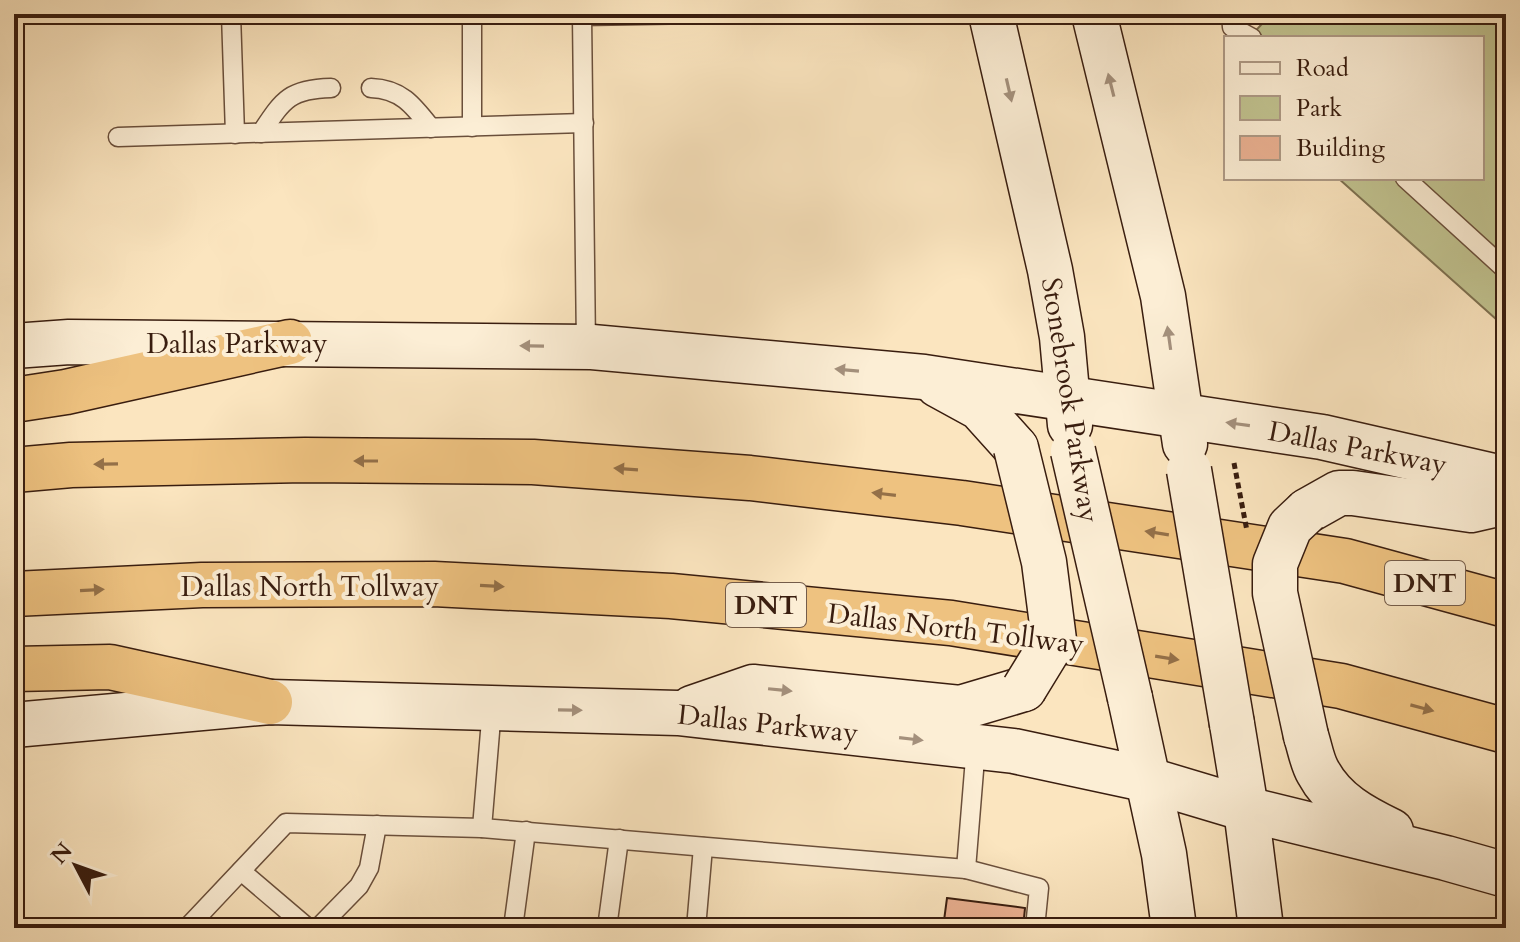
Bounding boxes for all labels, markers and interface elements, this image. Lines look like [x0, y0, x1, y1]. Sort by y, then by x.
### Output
legend [1224, 36, 1484, 180]
text: Road [1296, 52, 1349, 85]
one-way arrow [1105, 72, 1117, 97]
one-way arrow [1003, 78, 1016, 103]
text: Park [1296, 92, 1342, 125]
text: Building [1296, 132, 1386, 165]
street label: Stonebrook Parkway [1032, 275, 1108, 526]
street label: Dallas Parkway [146, 325, 328, 363]
one-way arrow [1162, 325, 1175, 350]
one-way arrow [519, 340, 544, 352]
one-way arrow [834, 363, 859, 376]
street label: Dallas Parkway [1265, 412, 1451, 484]
one-way arrow [1225, 417, 1250, 430]
one-way arrow [353, 455, 378, 467]
one-way arrow [93, 458, 118, 471]
one-way arrow [613, 462, 638, 475]
one-way arrow [871, 487, 896, 500]
one-way arrow [1144, 526, 1169, 539]
road number: DNT [1385, 561, 1465, 605]
street label: Dallas North Tollway [181, 568, 439, 606]
one-way arrow [480, 580, 505, 593]
road number: DNT [726, 583, 806, 627]
one-way arrow [80, 584, 105, 597]
street label: Dallas North Tollway [825, 594, 1087, 664]
one-way arrow [1155, 652, 1180, 664]
one-way arrow [767, 683, 792, 696]
street label: Dallas Parkway [676, 696, 860, 752]
one-way arrow [1411, 702, 1435, 715]
one-way arrow [558, 704, 583, 716]
one-way arrow [899, 732, 924, 745]
north arrow [36, 826, 116, 906]
text: N [44, 836, 79, 871]

